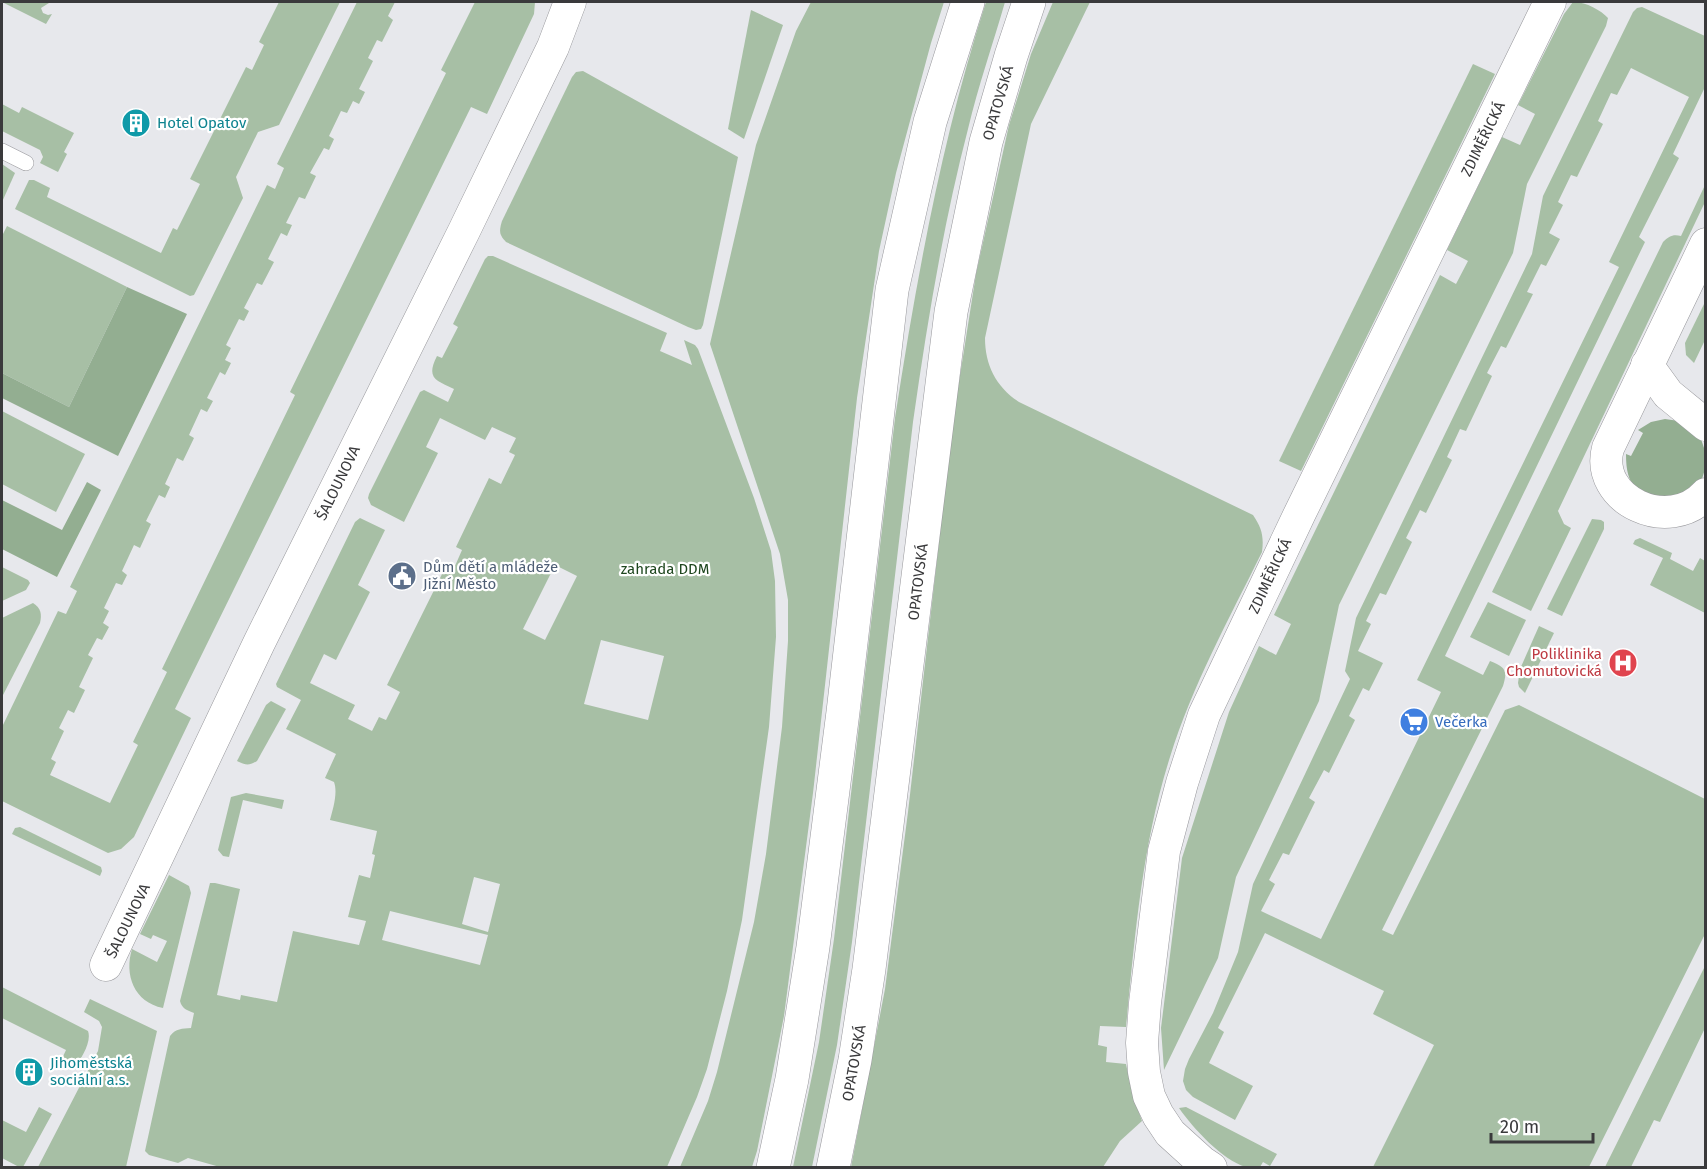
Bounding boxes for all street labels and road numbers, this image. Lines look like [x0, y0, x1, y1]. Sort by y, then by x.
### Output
street label: OPATOVSKÁ [979, 63, 1017, 143]
street label: ZDIMĚŘICKÁ [1457, 98, 1509, 179]
street label: ŠALOUNOVA [312, 442, 364, 523]
street label: ZDIMĚŘICKÁ [1245, 535, 1295, 616]
street label: OPATOVSKÁ [904, 542, 932, 621]
street label: ŠALOUNOVA [102, 880, 154, 961]
street label: OPATOVSKÁ [838, 1023, 870, 1103]

